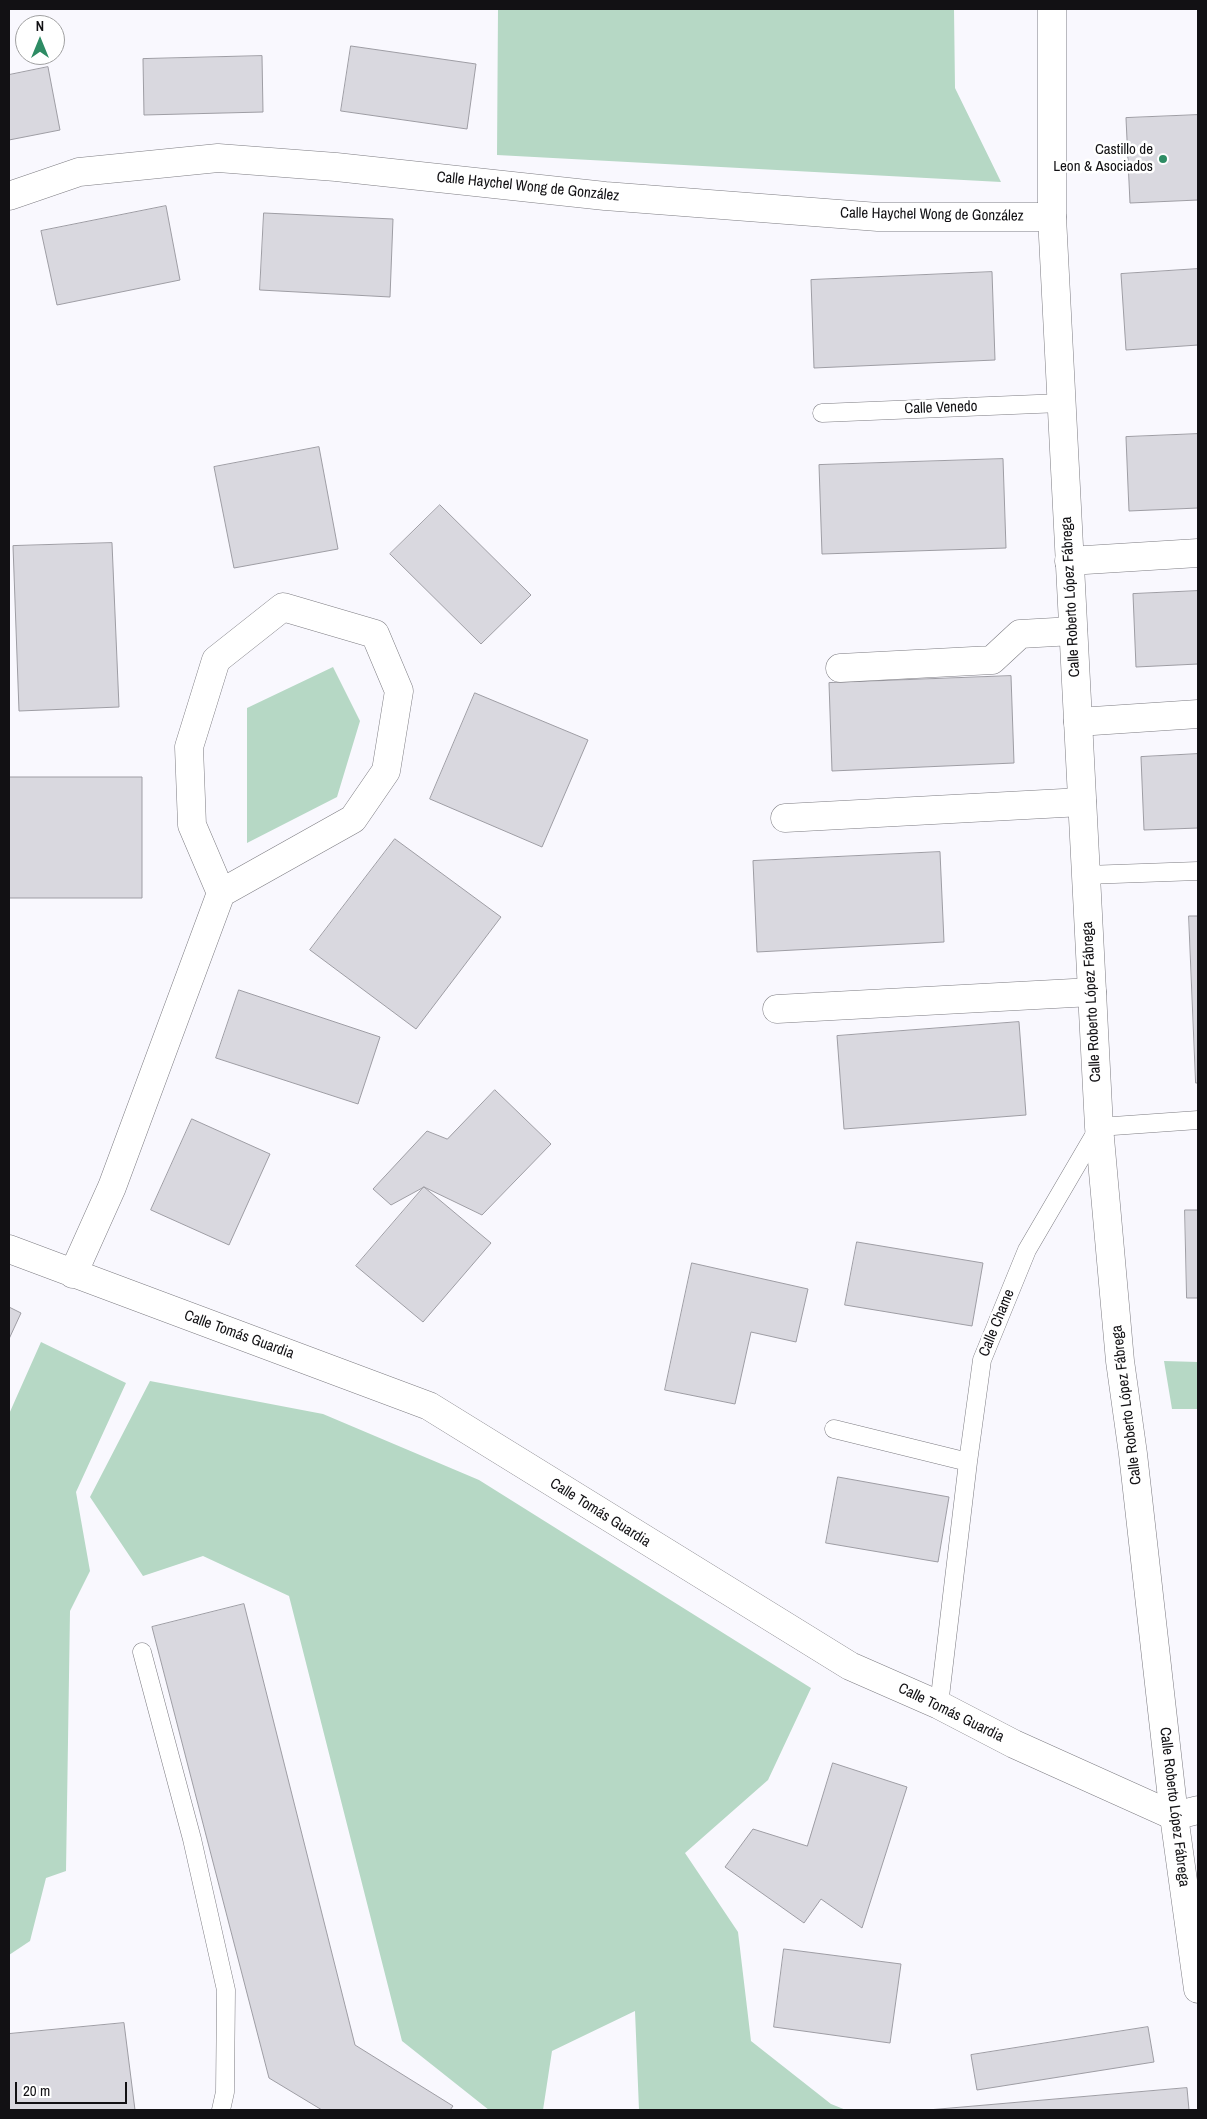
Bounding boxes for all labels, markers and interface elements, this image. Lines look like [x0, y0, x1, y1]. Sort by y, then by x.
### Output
north arrow [15, 15, 65, 65]
text: N [36, 17, 44, 35]
place label: Castillo de Leon & Asociados [1053, 141, 1153, 176]
marker: Castillo de Leon & Asociados [1157, 153, 1169, 165]
street label: Calle Haychel Wong de González [436, 168, 620, 206]
street label: Calle Haychel Wong de González [840, 204, 1024, 226]
street label: Calle Venedo [904, 398, 978, 418]
street label: Calle Roberto López Fábrega [1058, 516, 1084, 678]
street label: Calle Roberto López Fábrega [1079, 921, 1105, 1083]
street label: Calle Chame [975, 1287, 1019, 1359]
street label: Calle Tomás Guardia [182, 1307, 296, 1363]
street label: Calle Roberto López Fábrega [1108, 1324, 1146, 1486]
street label: Calle Tomás Guardia [546, 1475, 654, 1551]
street label: Calle Tomás Guardia [895, 1680, 1007, 1746]
street label: Calle Roberto López Fábrega [1155, 1726, 1193, 1888]
scale bar [18, 2072, 130, 2104]
text: 20 m [23, 2080, 50, 2101]

